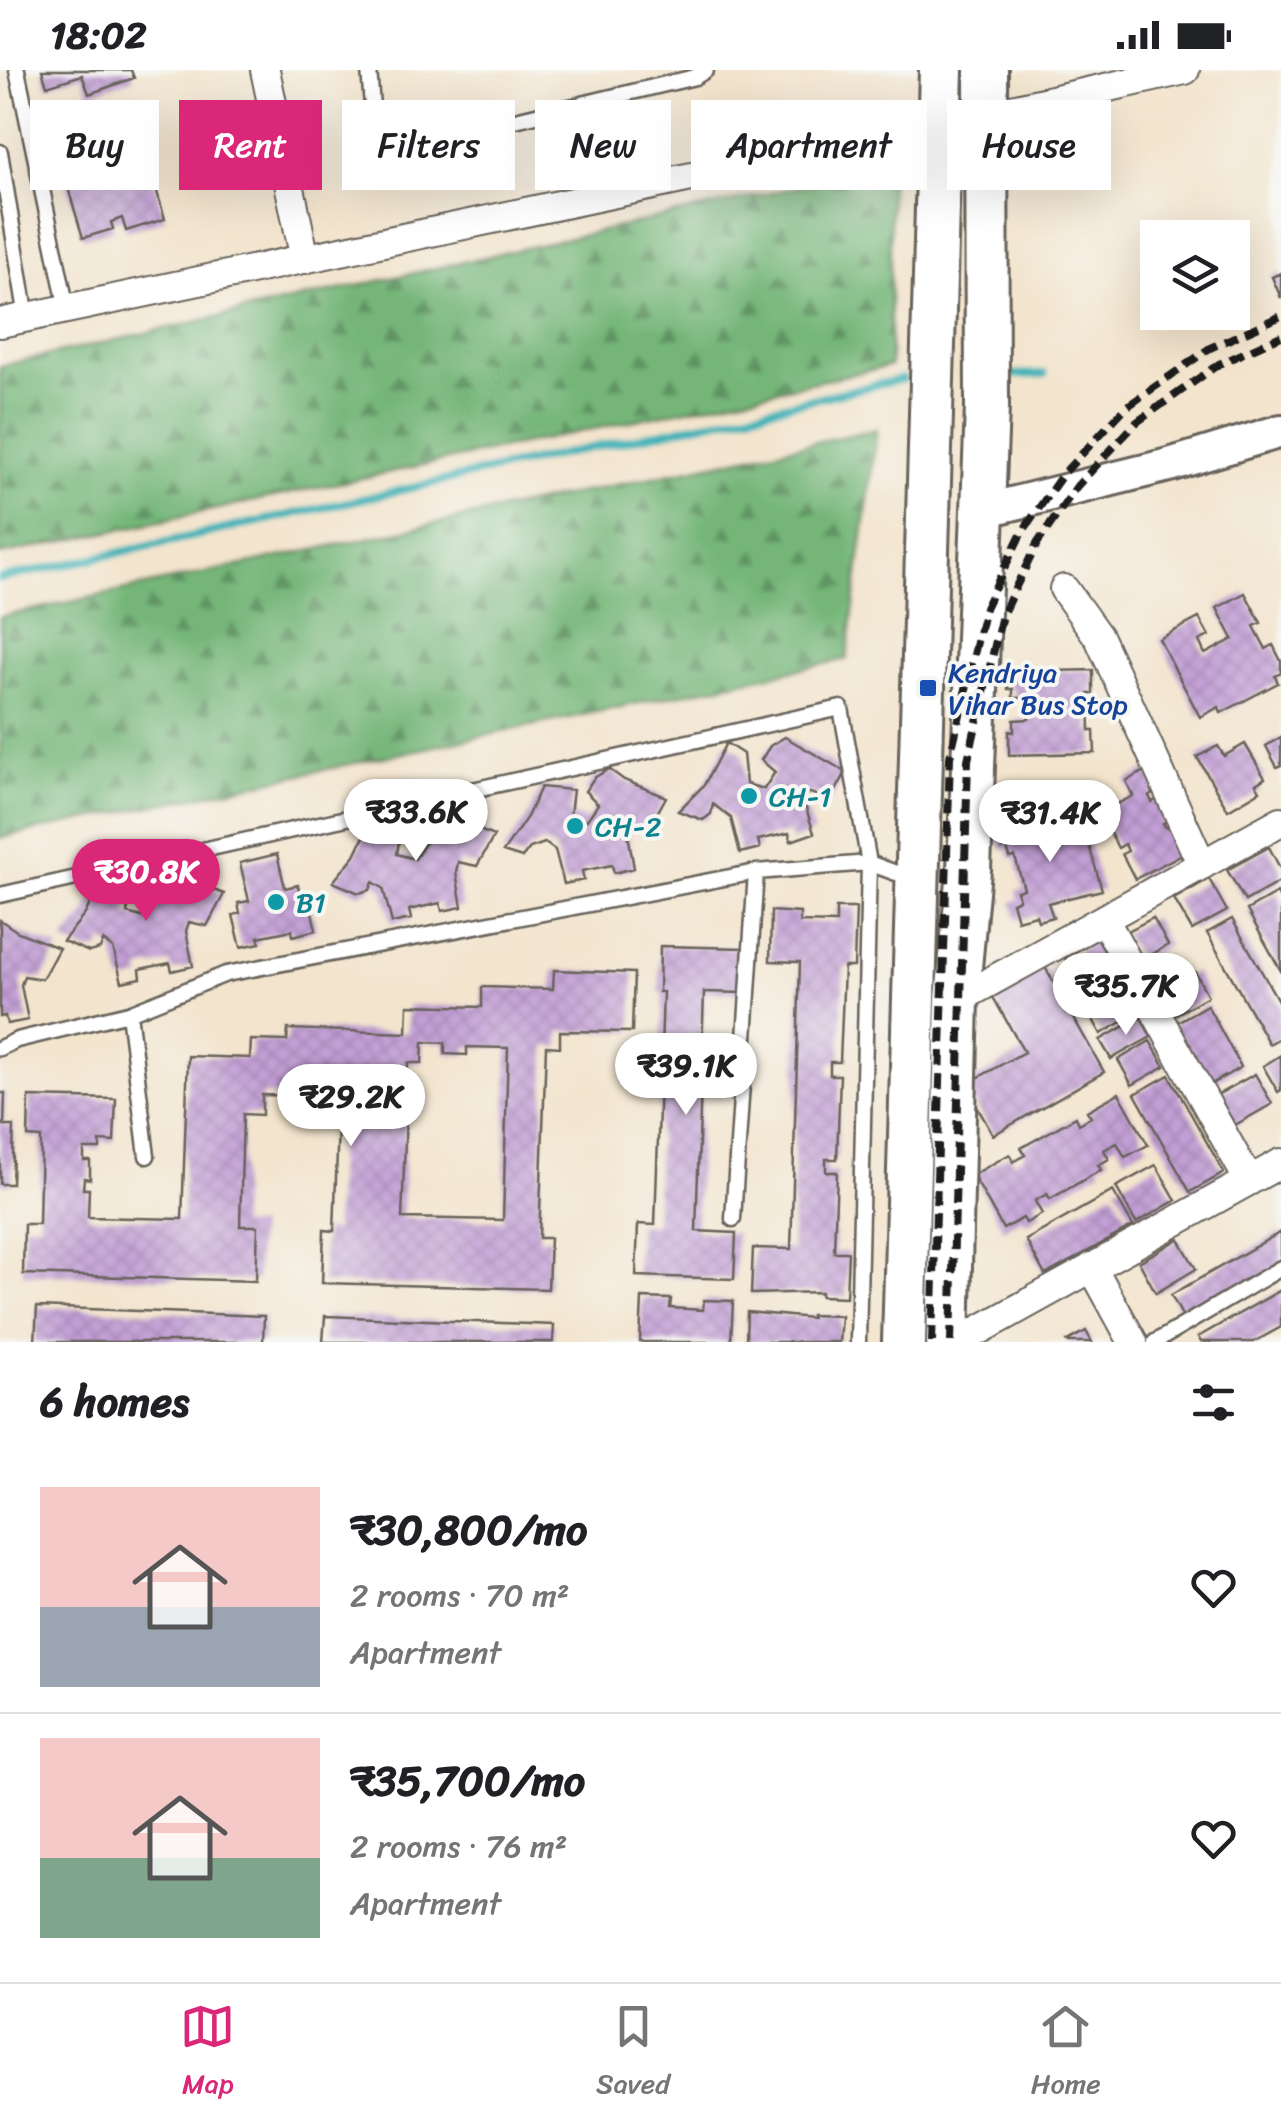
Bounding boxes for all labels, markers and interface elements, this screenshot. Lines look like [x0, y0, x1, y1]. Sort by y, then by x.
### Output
text: 18:02 [50, 2, 147, 69]
chip: Buy [30, 100, 159, 190]
chip: Rent [179, 100, 322, 190]
chip: Filters [342, 100, 515, 190]
chip: New [535, 100, 671, 190]
chip: Apartment [691, 100, 927, 190]
chip: House [947, 100, 1111, 190]
map controls [1140, 220, 1250, 330]
button: layers [1140, 220, 1250, 330]
place label: Kendriya Vihar Bus Stop [948, 648, 1128, 729]
marker: Kendriya Vihar Bus Stop [917, 677, 939, 699]
place label: CH-1 [769, 772, 831, 821]
pin: ₹33.6K [335, 779, 497, 864]
pin: ₹31.4K [969, 780, 1131, 865]
text: ₹33.6K [366, 783, 466, 840]
text: ₹31.4K [1001, 784, 1099, 841]
marker: CH-1 [738, 785, 760, 807]
place label: CH-2 [595, 802, 661, 851]
marker: CH-2 [564, 815, 586, 837]
pin: ₹30.8K [65, 839, 227, 924]
text: ₹30.8K [94, 843, 198, 900]
place label: B1 [296, 878, 326, 927]
marker: B1 [265, 891, 287, 913]
pin: ₹35.7K [1045, 953, 1207, 1038]
text: ₹35.7K [1075, 957, 1177, 1014]
pin: ₹39.1K [605, 1033, 767, 1118]
text: ₹39.1K [637, 1037, 735, 1094]
pin: ₹29.2K [270, 1064, 432, 1149]
text: ₹29.2K [299, 1068, 403, 1125]
text: 6 homes [40, 1365, 189, 1439]
icon: filters [1186, 1375, 1241, 1430]
text: ₹30,800/mo [350, 1493, 587, 1567]
icon: home [120, 1527, 240, 1647]
icon: heart [1186, 1560, 1241, 1615]
text: 2 rooms · 70 m² [350, 1567, 569, 1624]
text: Apartment [350, 1624, 501, 1681]
text: ₹35,700/mo [350, 1744, 585, 1818]
icon: home [120, 1778, 240, 1898]
icon: heart [1186, 1811, 1241, 1866]
text: 2 rooms · 76 m² [350, 1818, 567, 1875]
text: Apartment [350, 1875, 501, 1932]
tab: Map [180, 1999, 235, 2108]
tab: Saved [596, 1999, 670, 2108]
tab: Home [1031, 1999, 1101, 2108]

